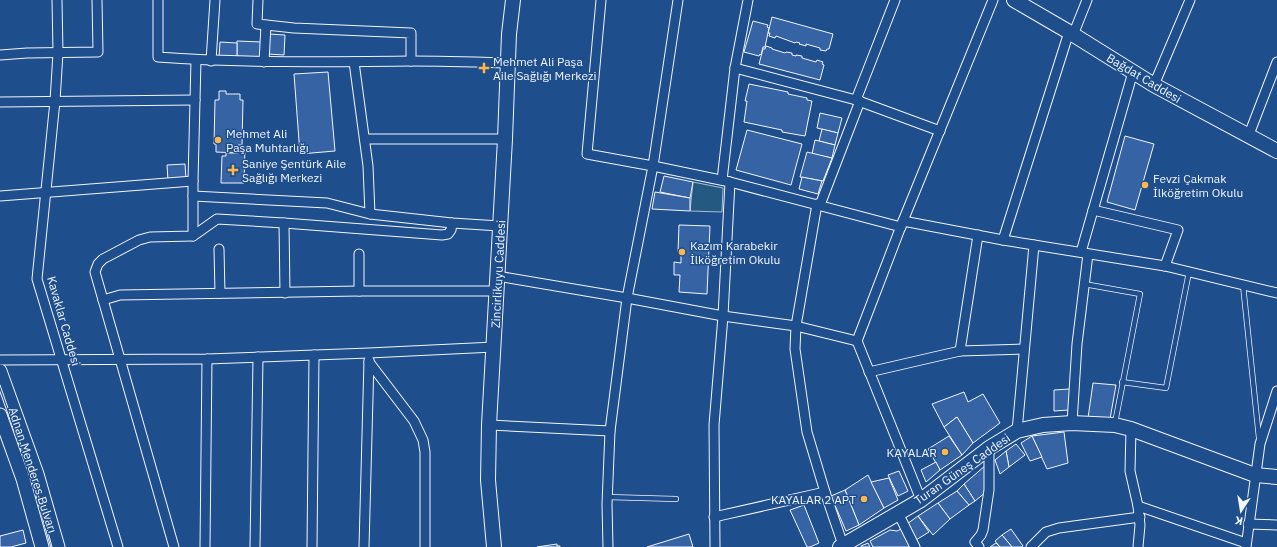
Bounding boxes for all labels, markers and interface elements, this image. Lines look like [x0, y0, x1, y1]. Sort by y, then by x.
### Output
street label: Bağdat Caddesi [1104, 50, 1184, 106]
place label: Mehmet Ali Paşa Aile Sağlığı Merkezi [493, 54, 597, 83]
marker: Mehmet Ali Paşa Aile Sağlığı Merkezi [478, 62, 490, 74]
place label: Mehmet Ali Paşa Muhtarlığı [226, 126, 309, 155]
marker: Mehmet Ali Paşa Muhtarlığı [213, 135, 223, 145]
place label: Saniye Şentürk Aile Sağlığı Merkezi [242, 156, 346, 185]
marker: Saniye Şentürk Aile Sağlığı Merkezi [227, 164, 239, 176]
place label: Fevzi Çakmak İlköğretim Okulu [1153, 171, 1243, 200]
marker: Fevzi Çakmak İlköğretim Okulu [1140, 180, 1150, 190]
street label: Zincirlikuyu Caddesi [488, 220, 508, 328]
place label: Kazım Karabekir İlköğretim Okulu [690, 238, 780, 267]
marker: Kazım Karabekir İlköğretim Okulu [677, 247, 687, 257]
street label: Kavaklar Caddesi [44, 275, 84, 367]
street label: Adnan Menderes Bulvarı [6, 405, 60, 535]
street label: Turan Güneş Caddesi [911, 430, 1013, 508]
place label: KAYALAR [887, 445, 937, 460]
marker: KAYALAR [940, 447, 950, 457]
north arrow [1221, 491, 1261, 531]
place label: KAYALAR 2 APT [771, 492, 856, 507]
marker: KAYALAR 2 APT [859, 494, 869, 504]
text: K [1233, 513, 1244, 528]

